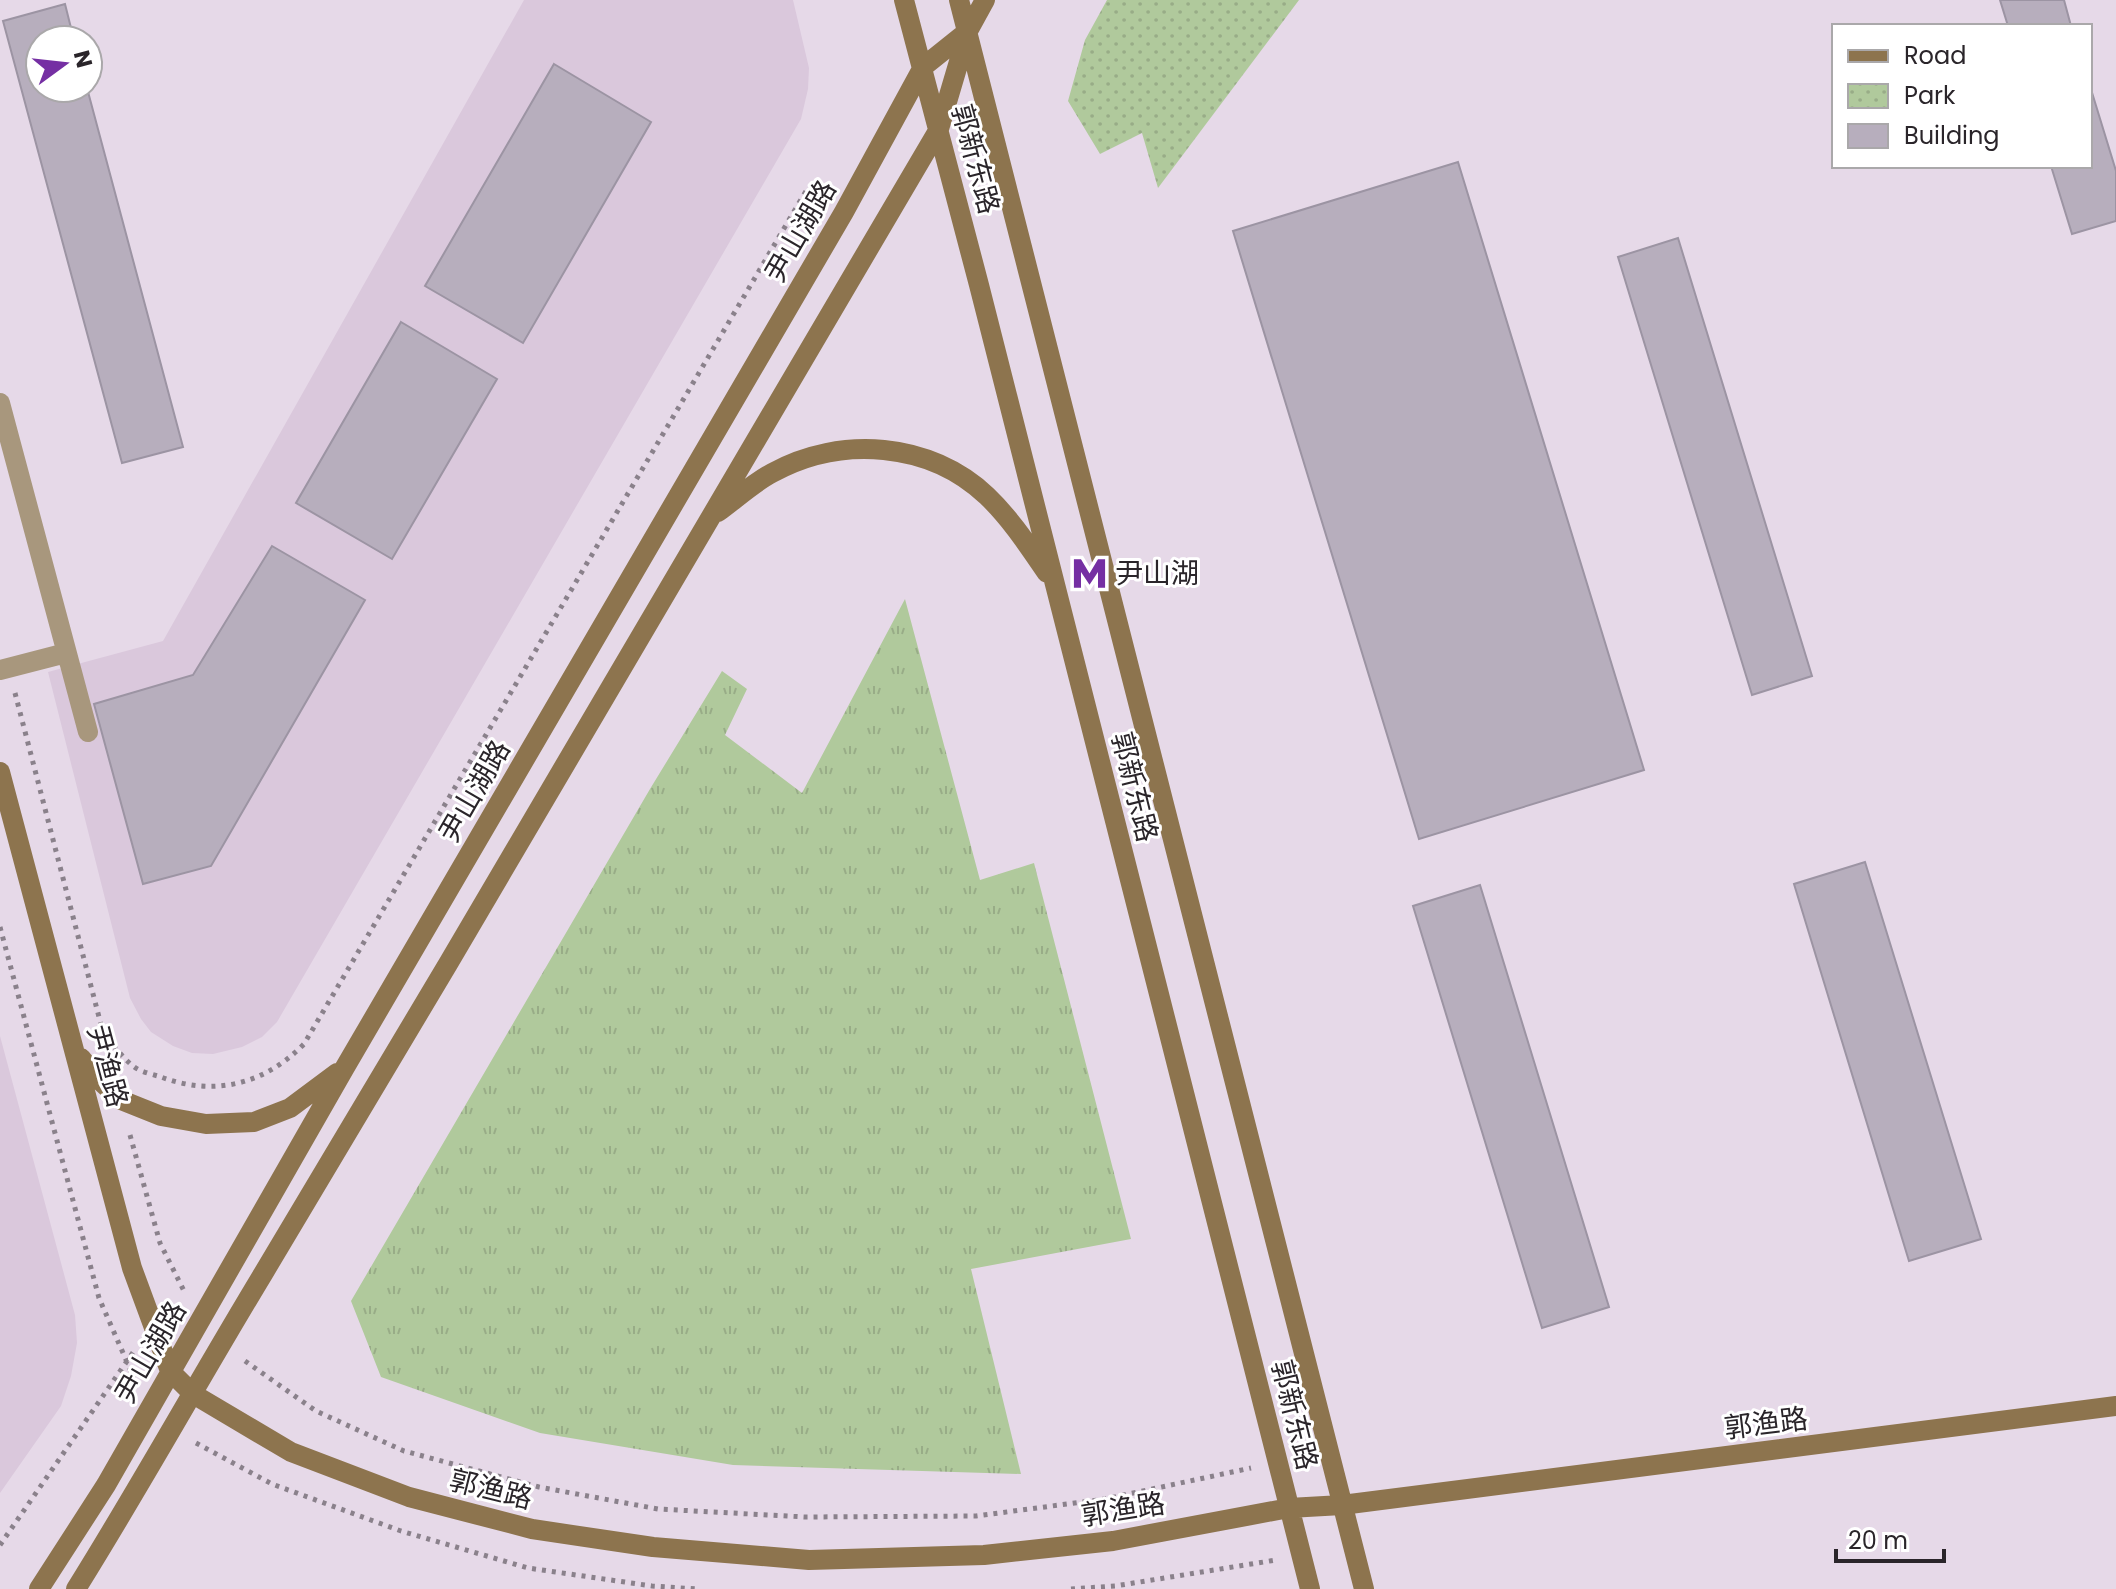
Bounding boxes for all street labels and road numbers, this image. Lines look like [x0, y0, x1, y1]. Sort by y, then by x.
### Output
street label: 郭新东路 [942, 100, 1009, 218]
street label: 尹山湖路 [756, 173, 845, 290]
street label: 郭新东路 [1102, 728, 1167, 846]
street label: 尹山湖路 [430, 733, 519, 850]
street label: 尹渔路 [78, 1021, 137, 1112]
street label: 尹山湖路 [106, 1294, 195, 1411]
street label: 郭新东路 [1262, 1356, 1327, 1474]
street label: 郭渔路 [1722, 1399, 1810, 1448]
street label: 郭渔路 [445, 1460, 536, 1519]
street label: 郭渔路 [1079, 1484, 1168, 1535]

